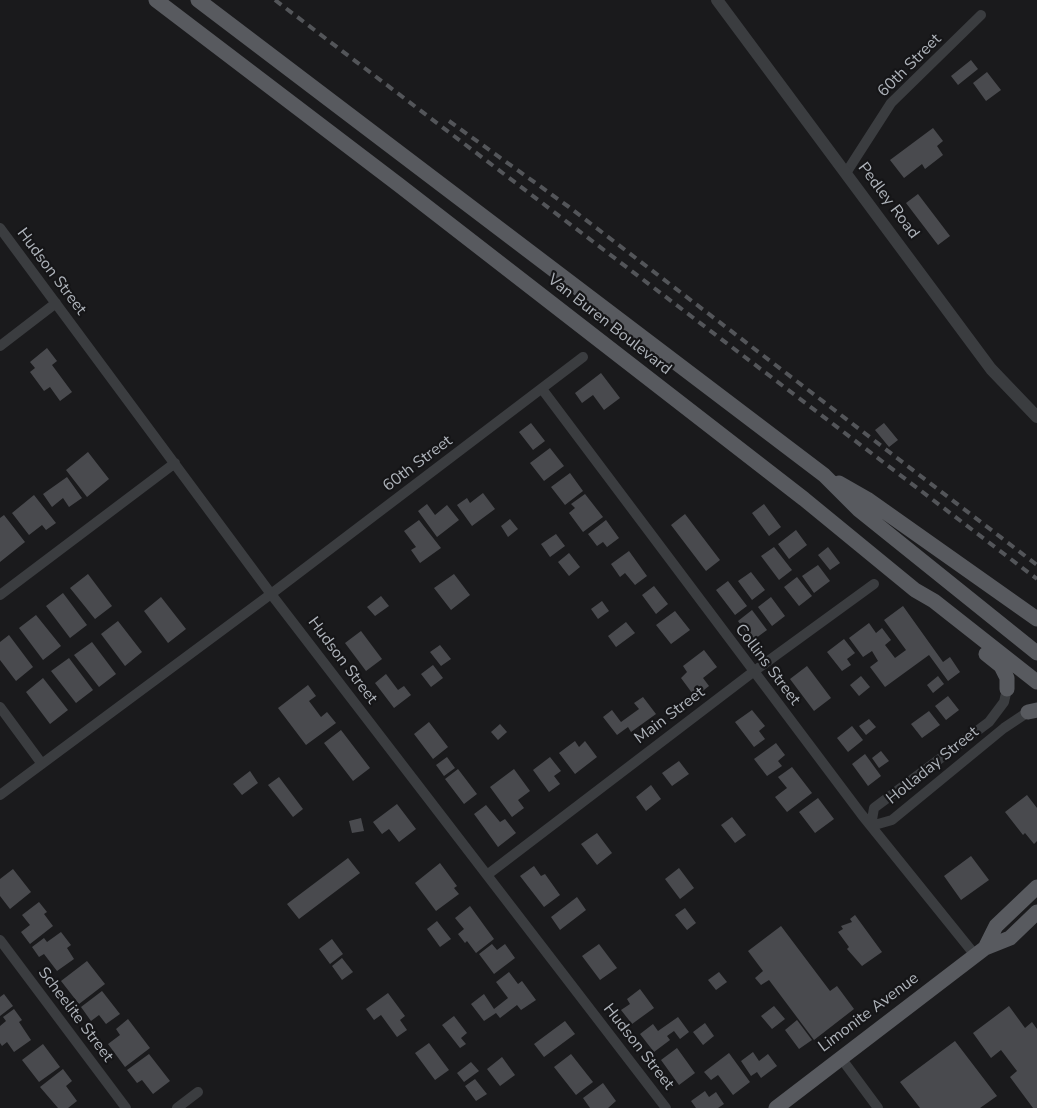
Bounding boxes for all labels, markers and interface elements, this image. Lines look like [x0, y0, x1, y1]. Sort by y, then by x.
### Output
street label: 60th Street [874, 30, 946, 102]
street label: Pedley Road [853, 159, 923, 243]
street label: Hudson Street [12, 225, 90, 319]
street label: Van Buren Boulevard [543, 271, 675, 379]
street label: 60th Street [380, 432, 456, 496]
street label: Hudson Street [303, 614, 381, 708]
street label: Collins Street [730, 621, 804, 709]
street label: Main Street [631, 683, 709, 749]
street label: Holladay Street [883, 723, 983, 809]
street label: Scheelite Street [33, 964, 117, 1066]
street label: Limonite Avenue [815, 969, 923, 1057]
street label: Hudson Street [598, 1000, 678, 1094]

